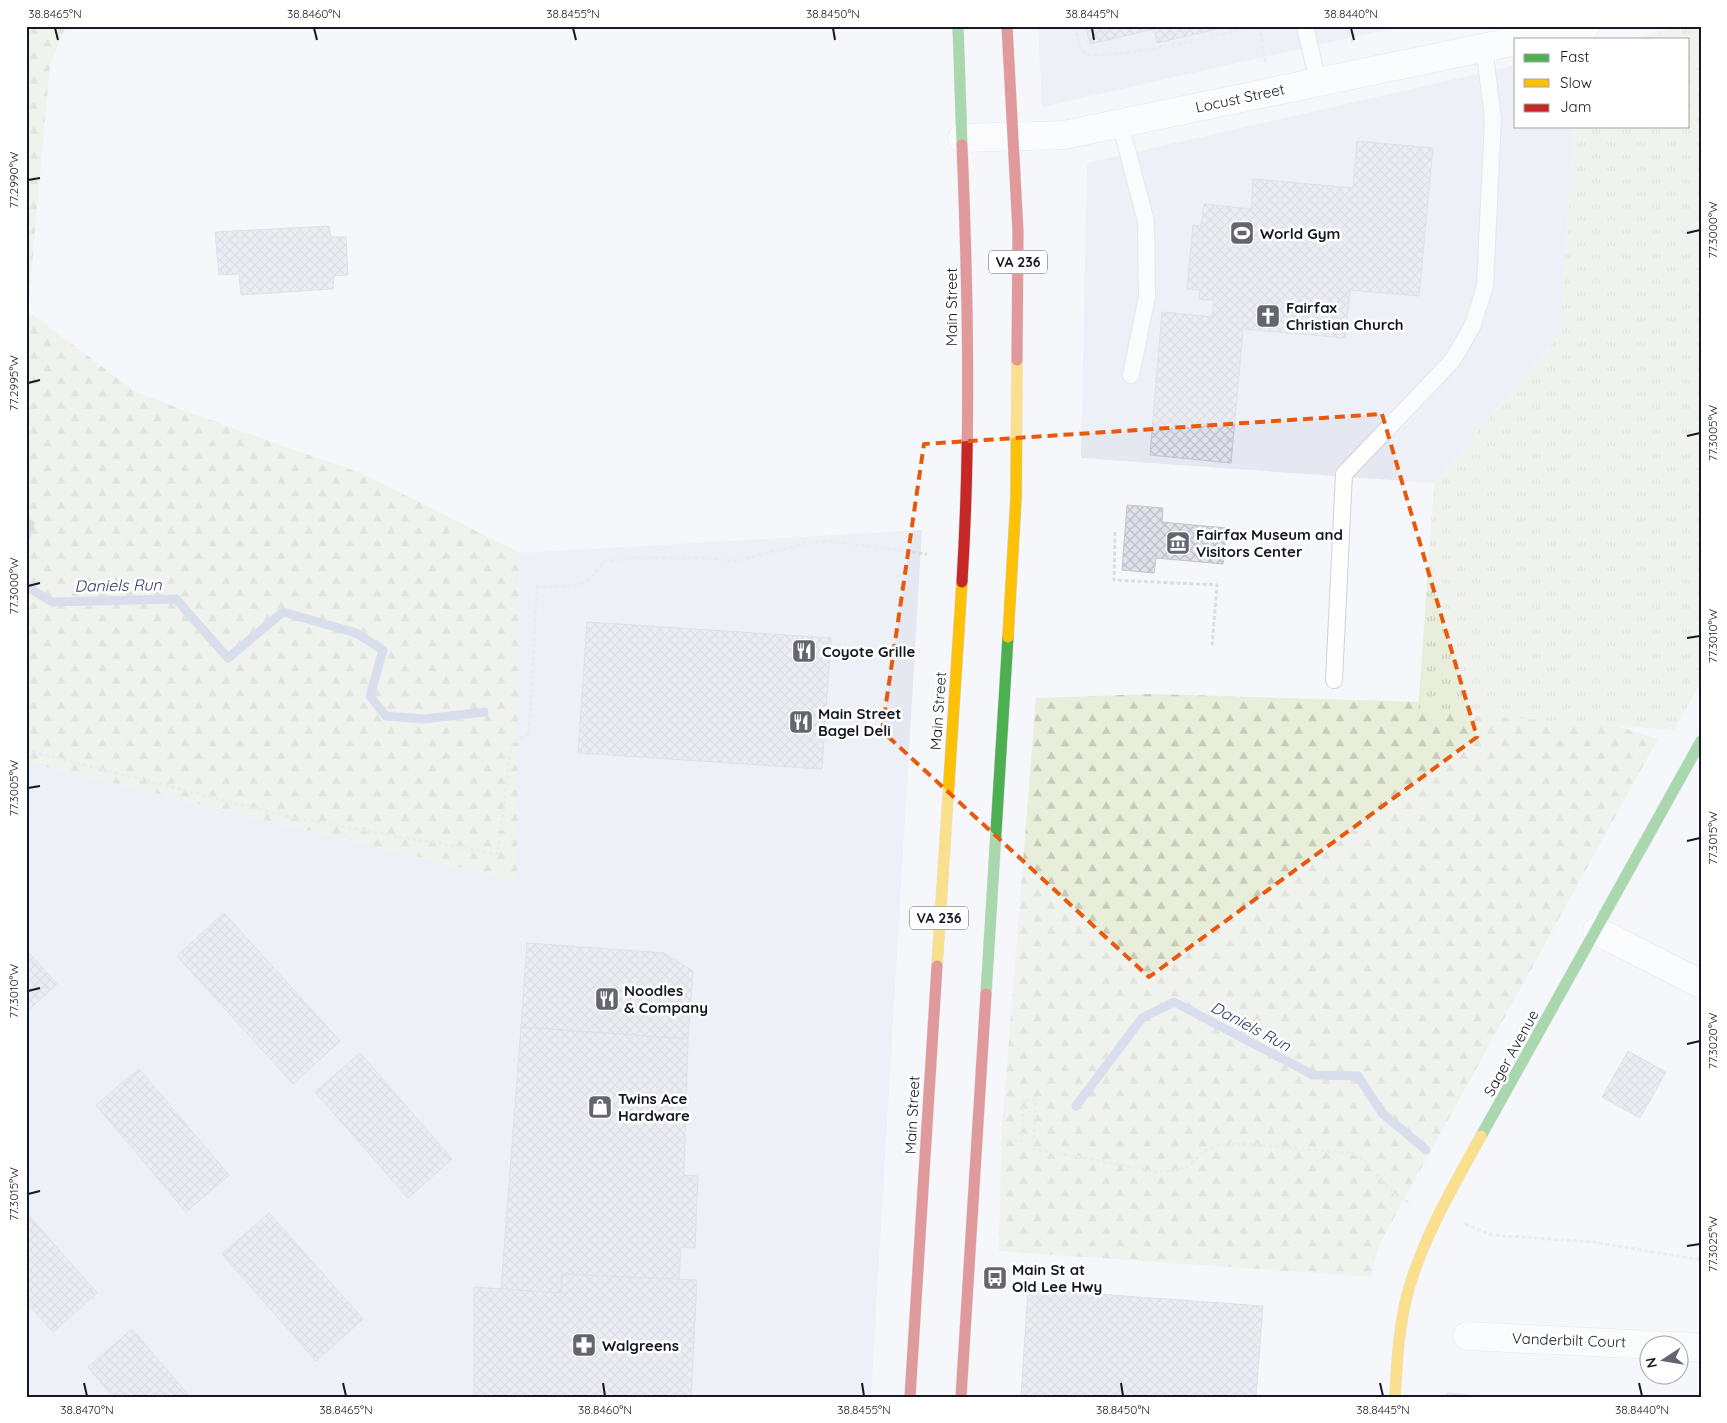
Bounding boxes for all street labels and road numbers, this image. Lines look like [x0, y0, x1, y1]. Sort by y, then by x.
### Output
street label: Locust Street [1194, 79, 1286, 117]
road number: VA 236 [989, 250, 1047, 274]
street label: Main Street [942, 268, 961, 346]
street label: Main Street [926, 671, 950, 751]
road number: VA 236 [910, 906, 968, 930]
street label: Sager Avenue [1479, 1006, 1543, 1100]
street label: Main Street [900, 1075, 924, 1155]
street label: Vanderbilt Court [1512, 1329, 1626, 1351]

